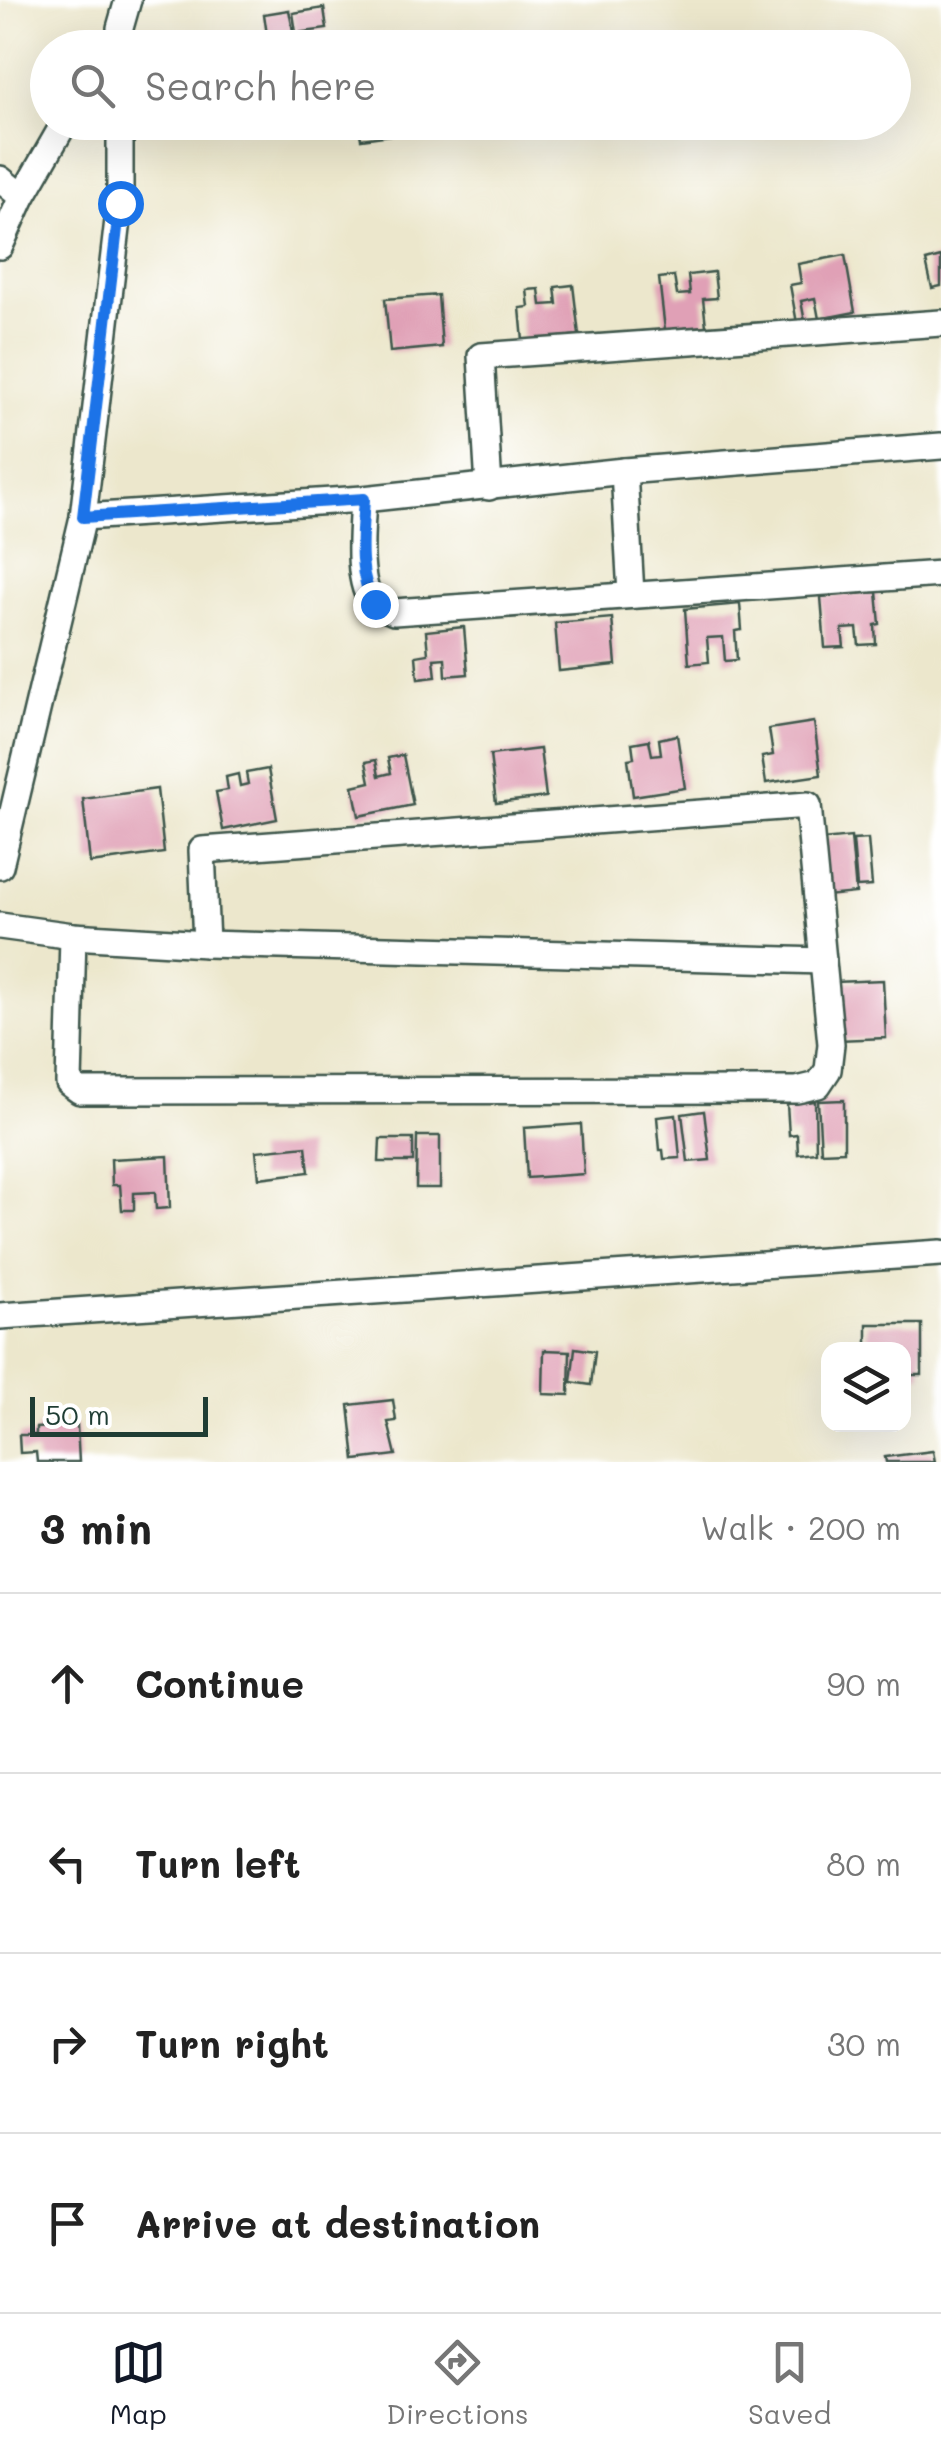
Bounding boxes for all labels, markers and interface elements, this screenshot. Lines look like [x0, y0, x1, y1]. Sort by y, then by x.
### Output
search box [30, 30, 911, 140]
icon: search [65, 58, 120, 113]
text: Search here [145, 60, 376, 110]
route start [98, 181, 144, 227]
route end [353, 582, 399, 628]
map controls [821, 1342, 911, 1432]
button: layers [821, 1342, 911, 1432]
scale bar [30, 1392, 208, 1436]
text: 50 m [45, 1396, 110, 1432]
text: 3 min [40, 1500, 152, 1555]
text: Walk · 200 m [700, 1506, 901, 1548]
icon: ahead [40, 1656, 95, 1711]
text: Continue [135, 1658, 304, 1708]
text: 90 m [827, 1662, 901, 1704]
icon: left [40, 1836, 95, 1891]
text: Turn left [135, 1838, 301, 1888]
text: 80 m [826, 1842, 901, 1884]
icon: right [40, 2016, 95, 2071]
text: Turn right [135, 2018, 329, 2068]
text: 30 m [827, 2022, 901, 2064]
icon: arrive [40, 2196, 95, 2251]
text: Arrive at destination [135, 2198, 540, 2248]
tab: Map [110, 2335, 167, 2431]
tab: Directions [386, 2335, 529, 2431]
tab: Saved [748, 2335, 831, 2431]

